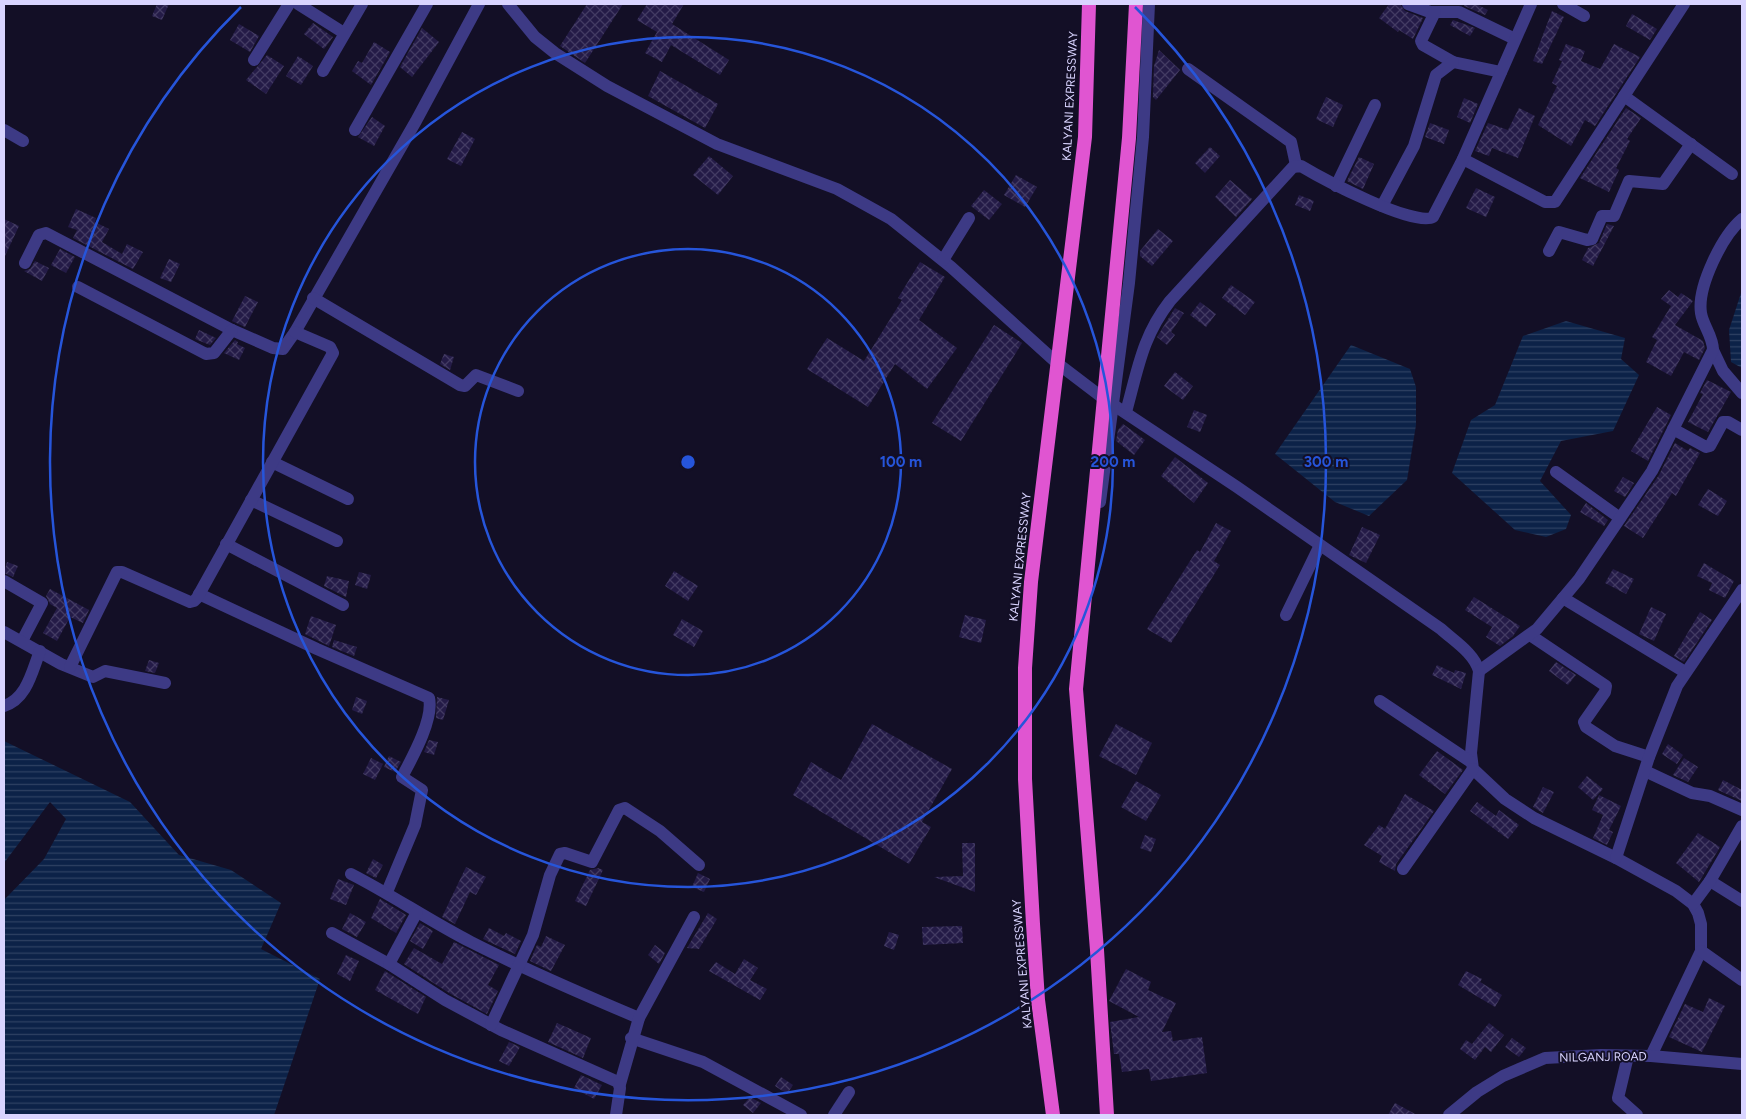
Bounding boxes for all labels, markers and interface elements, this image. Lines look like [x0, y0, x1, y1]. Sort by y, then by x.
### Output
street label: KALYANI EXPRESSWAY [1060, 30, 1080, 161]
centre of rings [679, 453, 697, 471]
text: 100 m [880, 453, 922, 471]
text: 200 m [1091, 453, 1135, 471]
text: 300 m [1304, 453, 1348, 471]
street label: KALYANI EXPRESSWAY [1006, 491, 1034, 622]
street label: KALYANI EXPRESSWAY [1009, 898, 1035, 1029]
street label: NILGANJ ROAD [1559, 1049, 1647, 1065]

